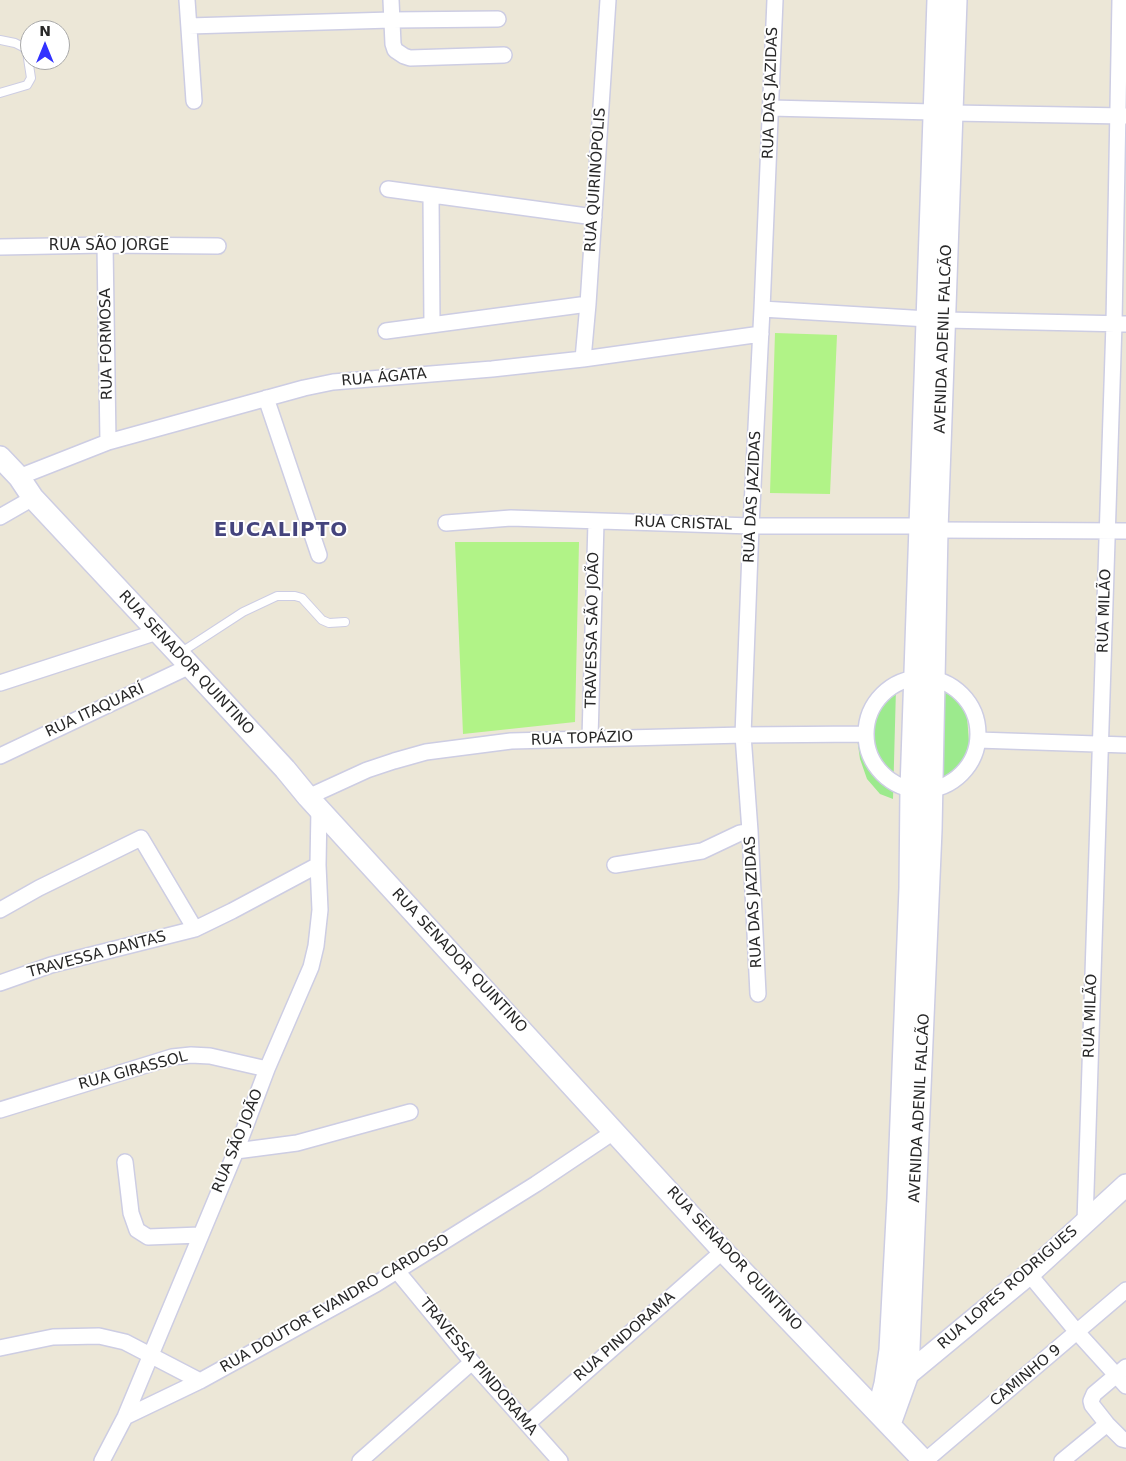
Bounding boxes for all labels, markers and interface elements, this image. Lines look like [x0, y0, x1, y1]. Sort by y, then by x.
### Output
north arrow [20, 20, 70, 70]
text: N [39, 23, 51, 39]
street label: RUA DAS JAZIDAS [760, 26, 782, 160]
street label: RUA QUIRINÓPOLIS [582, 107, 610, 253]
street label: RUA SÃO JORGE [49, 237, 169, 255]
street label: AVENIDA ADENIL FALCÃO [932, 244, 956, 434]
street label: RUA FORMOSA [97, 288, 117, 400]
street label: RUA ÁGATA [341, 365, 427, 391]
street label: RUA DAS JAZIDAS [741, 430, 765, 564]
street label: RUA CRISTAL [634, 513, 732, 535]
district label: EUCALIPTO [213, 519, 349, 543]
street label: TRAVESSA SÃO JOÃO [583, 552, 603, 708]
street label: RUA MILÃO [1095, 569, 1115, 653]
street label: RUA SENADOR QUINTINO [114, 587, 258, 739]
street label: RUA ITAQUARÍ [43, 680, 147, 742]
street label: RUA TOPÁZIO [531, 728, 633, 750]
street label: RUA DAS JAZIDAS [742, 835, 766, 969]
street label: RUA SENADOR QUINTINO [387, 885, 531, 1037]
street label: TRAVESSA DANTAS [26, 928, 168, 982]
street label: RUA MILÃO [1081, 974, 1101, 1058]
street label: AVENIDA ADENIL FALCÃO [906, 1013, 934, 1203]
street label: RUA GIRASSOL [77, 1048, 189, 1094]
street label: RUA SÃO JOÃO [209, 1086, 267, 1196]
street label: RUA SENADOR QUINTINO [662, 1183, 806, 1335]
street label: RUA LOPES RODRIGUES [935, 1222, 1081, 1354]
street label: RUA DOUTOR EVANDRO CARDOSO [217, 1231, 453, 1377]
street label: RUA PINDORAMA [571, 1288, 679, 1386]
street label: TRAVESSA PINDORAMA [415, 1295, 541, 1439]
street label: CAMINHO 9 [987, 1341, 1065, 1411]

